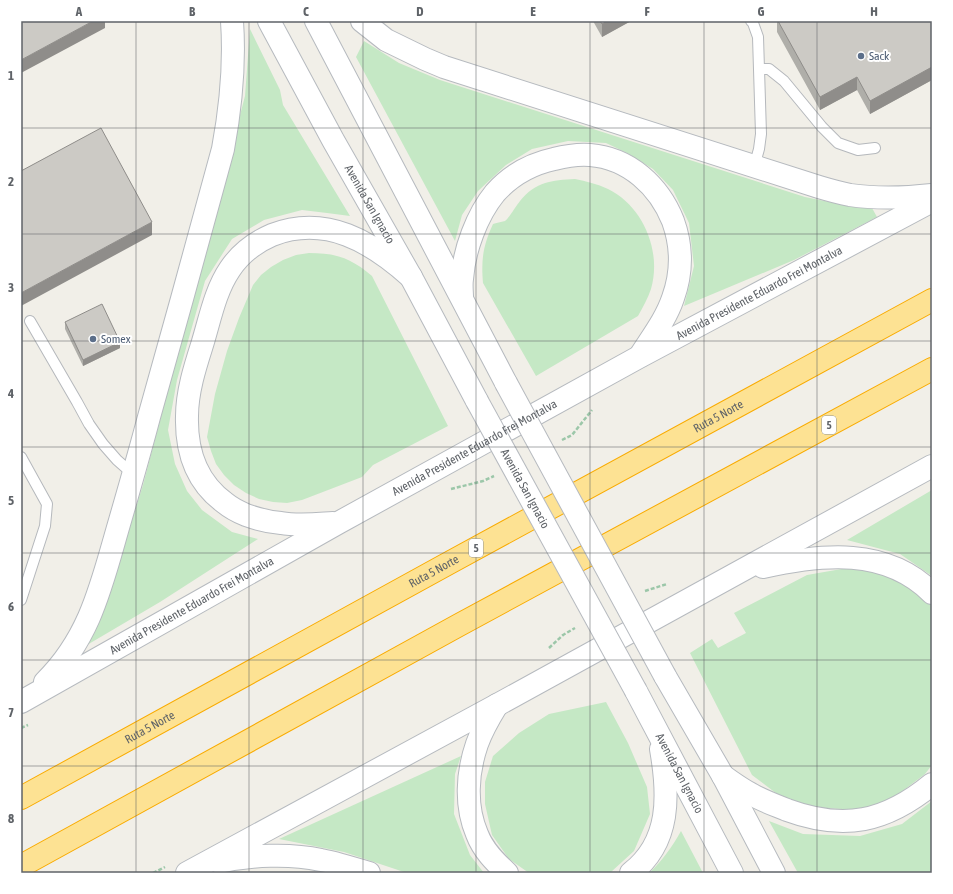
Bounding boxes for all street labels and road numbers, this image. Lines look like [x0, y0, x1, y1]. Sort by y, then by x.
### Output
street label: Avenida San Ignacio [342, 162, 398, 246]
street label: Avenida Presidente Eduardo Frei Montalva [674, 243, 845, 343]
street label: Avenida Presidente Eduardo Frei Montalva [390, 397, 559, 499]
street label: Ruta 5 Norte [691, 397, 746, 436]
road number: 5 [822, 416, 836, 434]
street label: Avenida San Ignacio [498, 447, 553, 531]
road number: 5 [469, 539, 483, 557]
street label: Ruta 5 Norte [406, 552, 461, 591]
street label: Avenida Presidente Eduardo Frei Montalva [107, 554, 276, 657]
street label: Ruta 5 Norte [122, 708, 177, 747]
street label: Avenida San Ignacio [653, 731, 706, 816]

